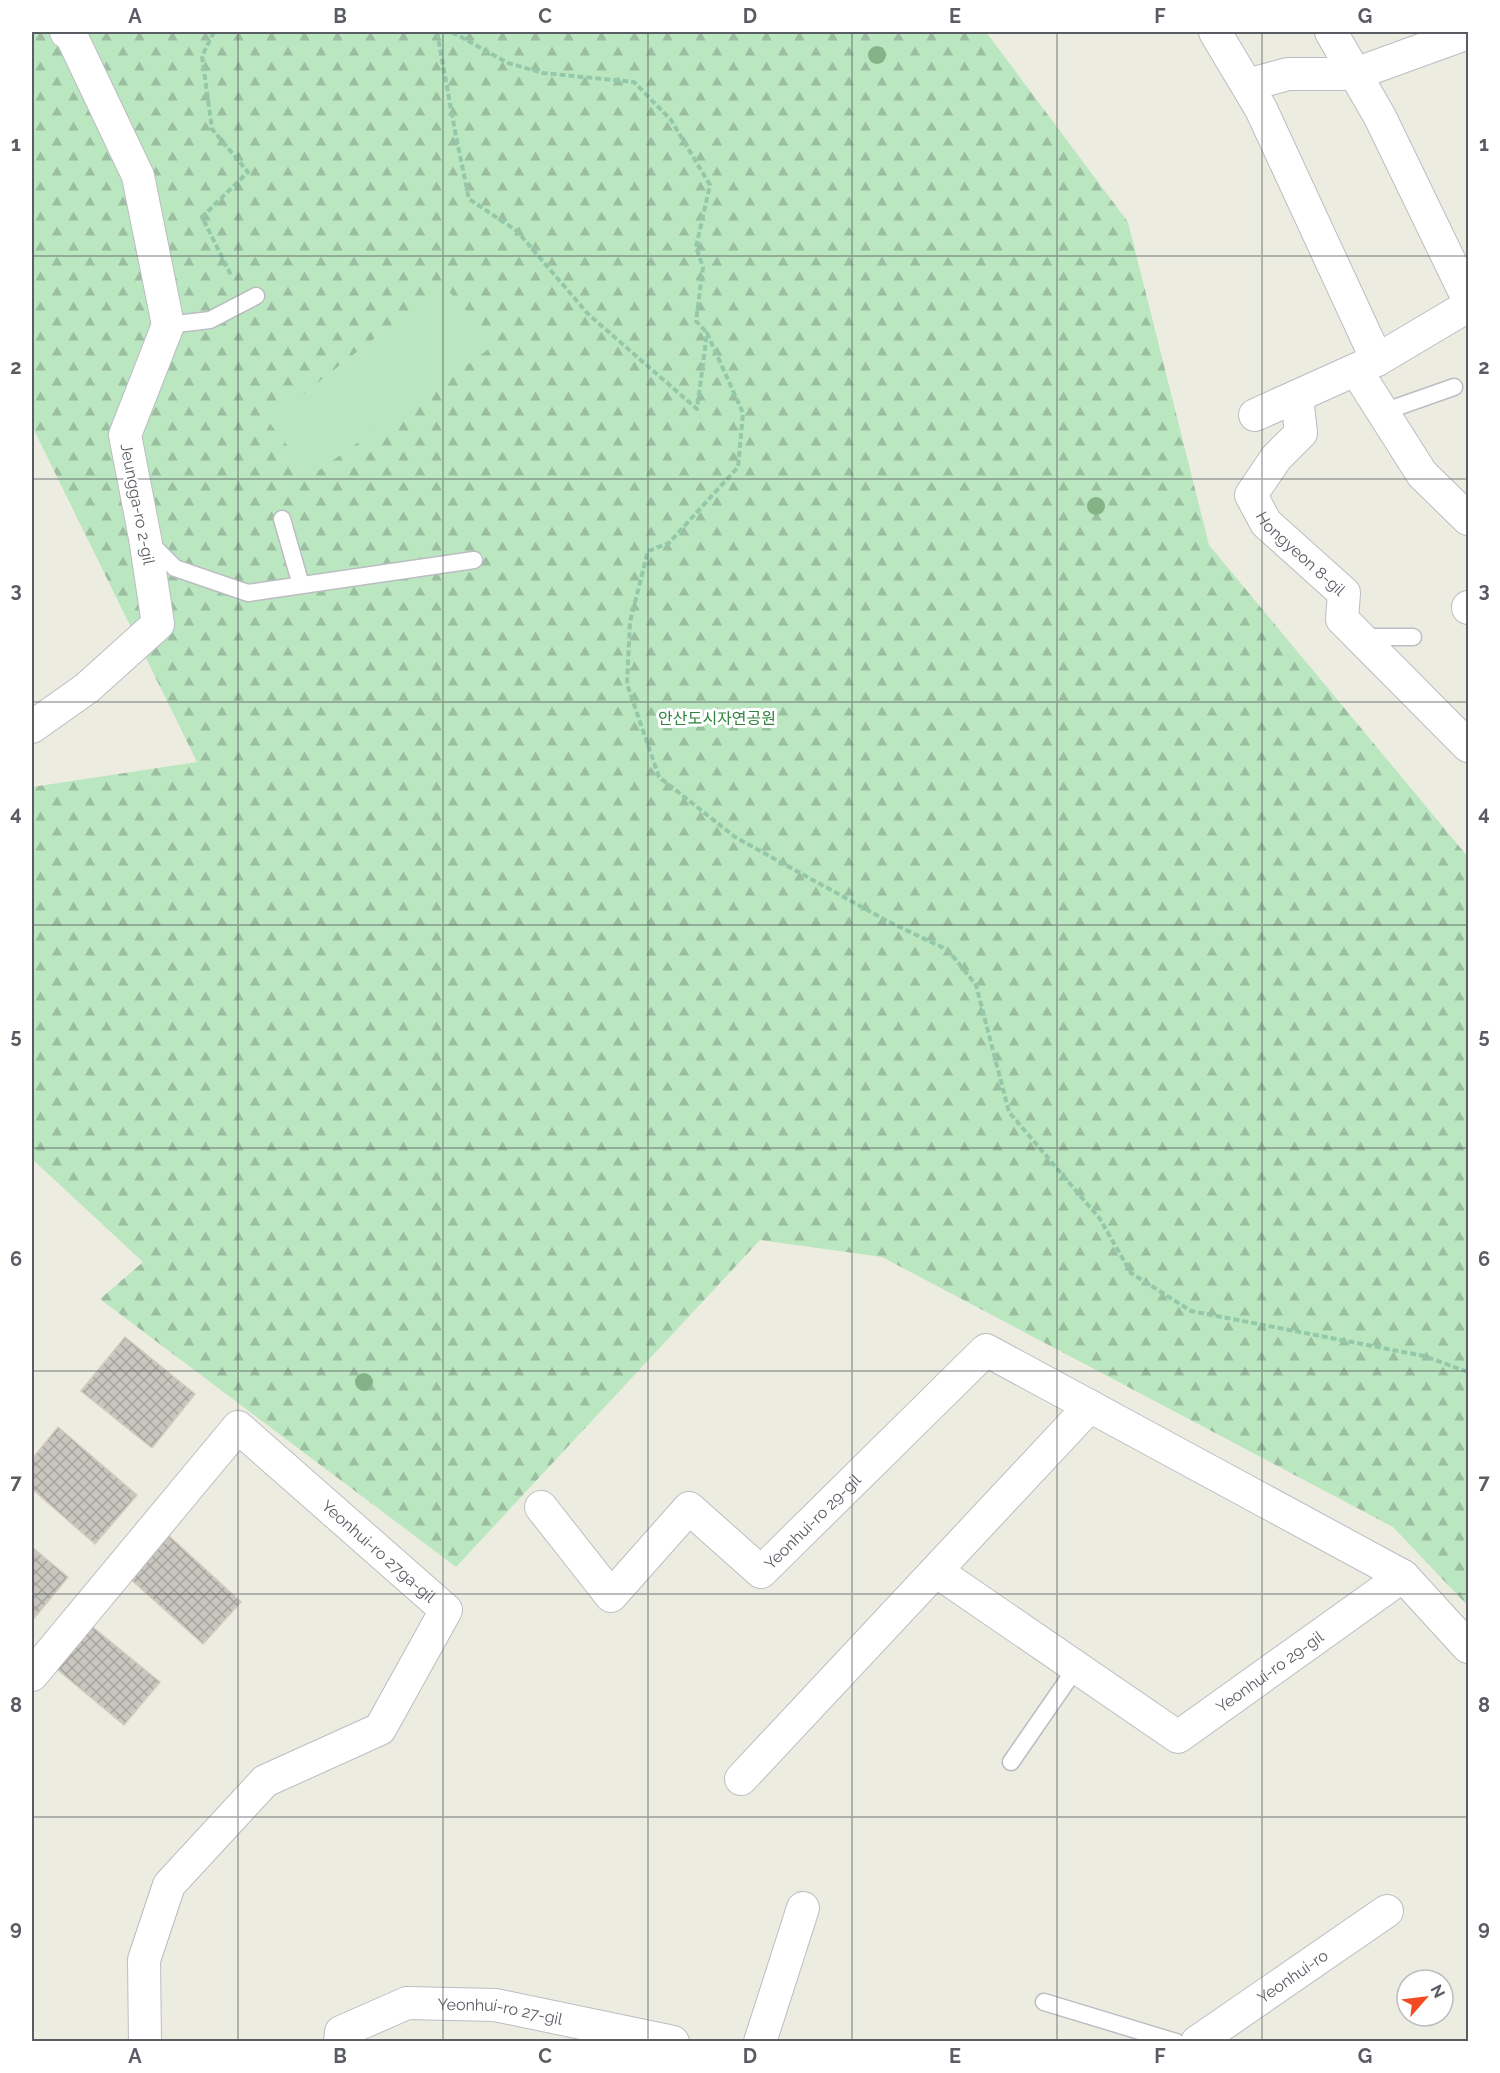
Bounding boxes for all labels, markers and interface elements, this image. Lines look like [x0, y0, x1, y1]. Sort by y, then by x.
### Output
text: A [128, 4, 142, 28]
text: B [333, 4, 347, 28]
text: C [538, 4, 552, 28]
text: D [743, 4, 757, 28]
text: E [949, 4, 961, 28]
text: F [1154, 4, 1166, 28]
text: G [1358, 4, 1372, 28]
text: 1 [11, 132, 21, 156]
text: 1 [1479, 132, 1489, 156]
text: 2 [10, 355, 22, 379]
text: 2 [1478, 355, 1490, 379]
street label: Jeungga-ro 2-gil [116, 442, 159, 567]
street label: Hongyeon 8-gil [1252, 509, 1350, 600]
text: 3 [10, 578, 22, 602]
text: 3 [1478, 578, 1490, 602]
park label: 안산도시자연공원 [658, 709, 776, 728]
text: 4 [10, 801, 22, 825]
text: 4 [1478, 801, 1490, 825]
text: 5 [10, 1024, 22, 1048]
text: 5 [1478, 1024, 1490, 1048]
text: 6 [10, 1247, 22, 1271]
text: 6 [1478, 1247, 1490, 1271]
text: 7 [10, 1470, 22, 1494]
street label: Yeonhui-ro 29-gil [760, 1470, 865, 1573]
text: 7 [1478, 1470, 1490, 1494]
street label: Yeonhui-ro 27ga-gil [318, 1496, 440, 1607]
street label: Yeonhui-ro 29-gil [1212, 1627, 1328, 1717]
text: 8 [10, 1693, 22, 1717]
text: 8 [1478, 1693, 1490, 1717]
text: 9 [10, 1916, 22, 1940]
text: 9 [1478, 1916, 1490, 1940]
street label: Yeonhui-ro [1254, 1946, 1332, 2007]
north arrow [1395, 1968, 1455, 2028]
text: N [1427, 1981, 1449, 2001]
street label: Yeonhui-ro 27-gil [437, 1995, 565, 2029]
text: A [128, 2044, 142, 2068]
text: B [333, 2044, 347, 2068]
text: C [538, 2044, 552, 2068]
text: D [743, 2044, 757, 2068]
text: E [949, 2044, 961, 2068]
text: F [1154, 2044, 1166, 2068]
text: G [1358, 2044, 1372, 2068]

